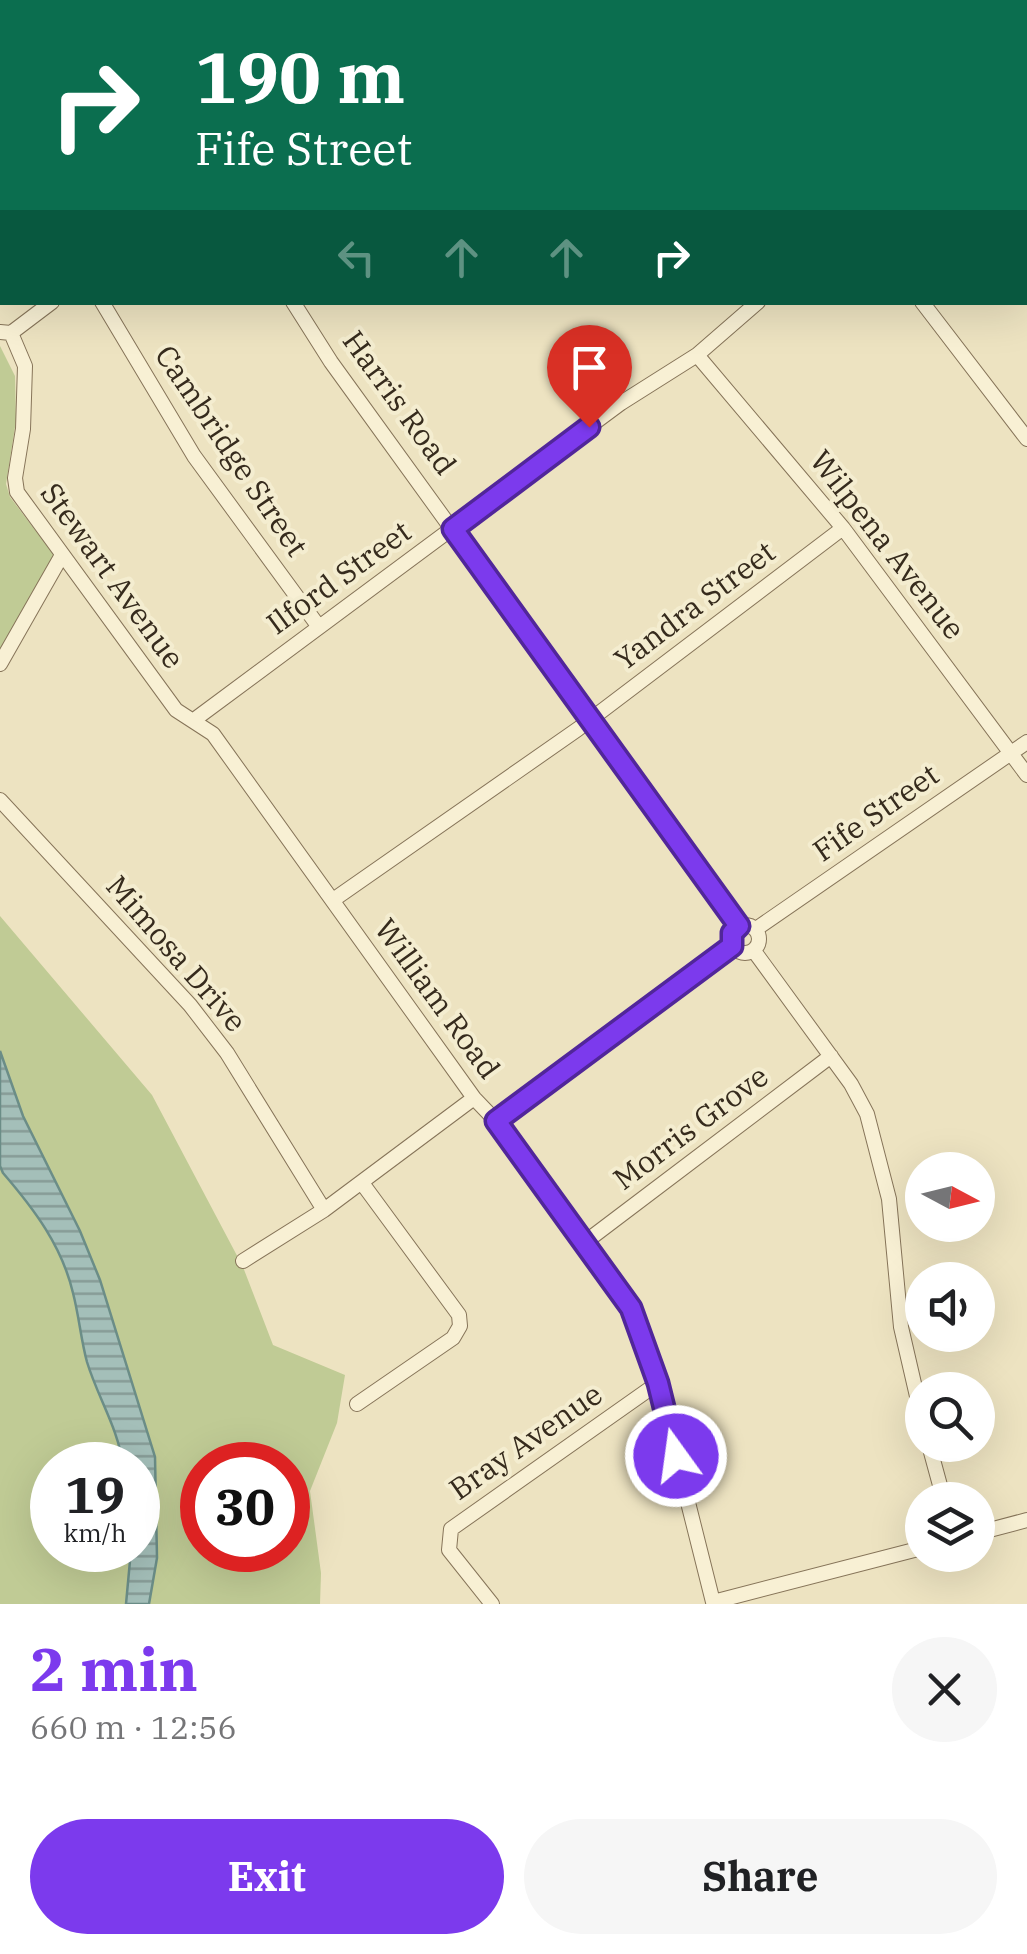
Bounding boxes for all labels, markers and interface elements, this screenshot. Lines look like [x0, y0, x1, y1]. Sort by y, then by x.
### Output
text: 190 m [195, 31, 405, 122]
icon: right [30, 40, 160, 170]
text: Fife Street [195, 119, 412, 177]
icon: left [329, 230, 384, 285]
icon: ahead [434, 230, 489, 285]
icon: ahead [539, 230, 594, 285]
icon: right [644, 230, 699, 285]
street label: Harris Road [335, 322, 466, 482]
pin [547, 325, 632, 428]
street label: Cambridge Street [147, 337, 317, 563]
icon: arrive [562, 340, 617, 395]
street label: Wilpena Avenue [802, 442, 974, 647]
street label: Stewart Avenue [33, 475, 194, 676]
street label: Ilford Street [258, 511, 418, 642]
street label: Yandra Street [606, 532, 782, 678]
street label: Fife Street [805, 754, 946, 869]
street label: Mimosa Drive [99, 867, 256, 1039]
street label: William Road [367, 910, 510, 1086]
street label: Morris Grove [605, 1056, 775, 1198]
north arrow [905, 1152, 995, 1242]
map controls [905, 1152, 995, 1572]
button: sound [905, 1262, 995, 1352]
button: search [905, 1372, 995, 1462]
street label: Bray Avenue [441, 1374, 609, 1508]
position arrow [624, 1404, 728, 1508]
speed limit sign: 30 [180, 1442, 310, 1572]
text: 19 [65, 1462, 125, 1527]
button: layers [905, 1482, 995, 1572]
text: km/h [63, 1516, 127, 1549]
text: 2 min [30, 1629, 198, 1708]
button: close [892, 1637, 997, 1742]
text: 660 m · 12:56 [30, 1706, 237, 1748]
button: Exit [30, 1819, 504, 1934]
button: Share [524, 1819, 997, 1934]

